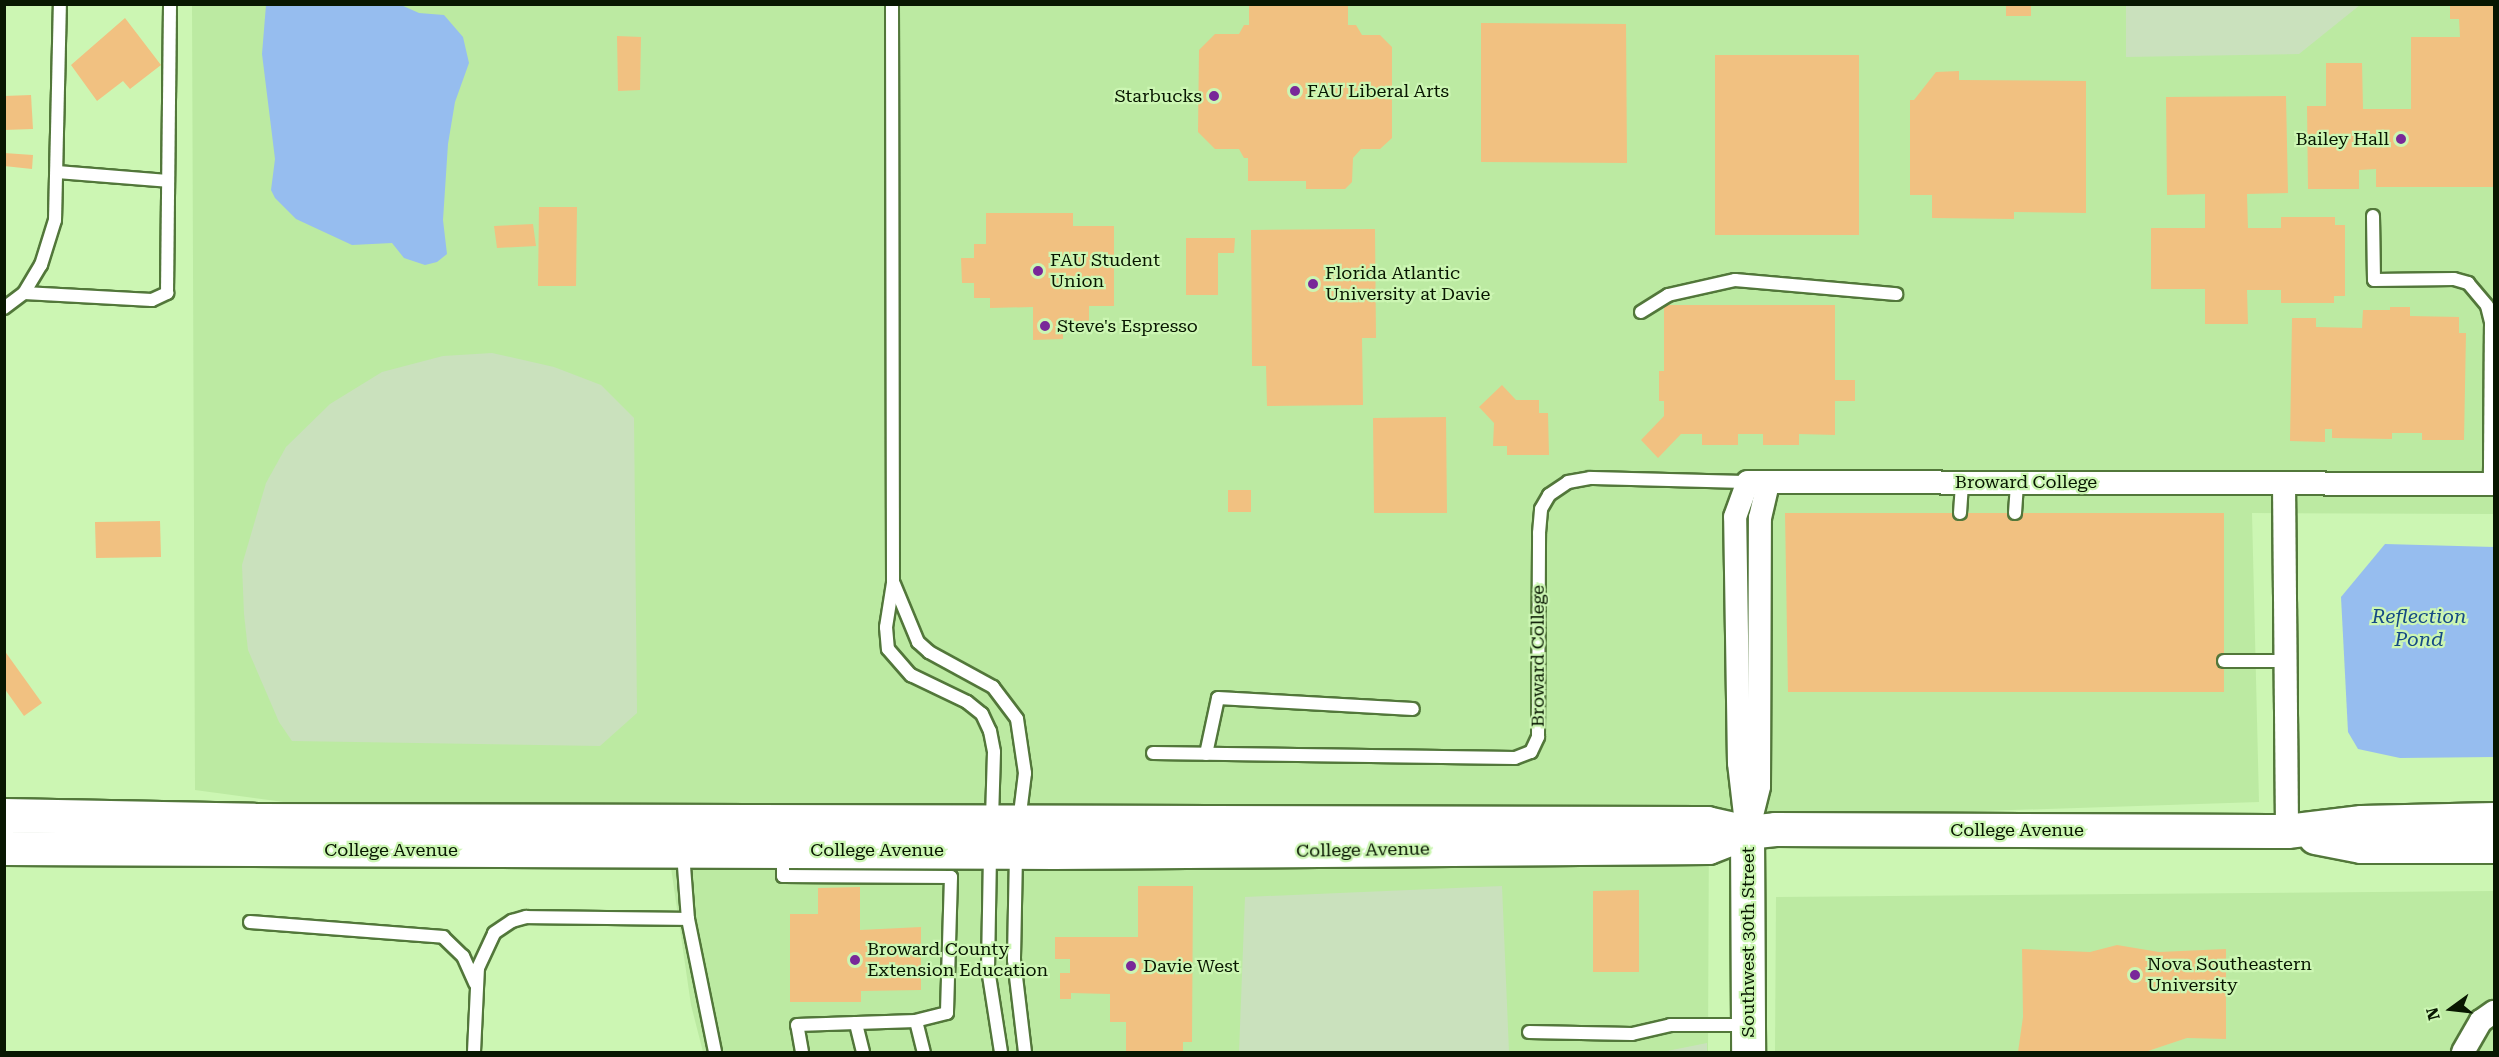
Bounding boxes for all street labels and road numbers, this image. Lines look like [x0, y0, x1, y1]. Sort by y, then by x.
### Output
street label: Broward College [1955, 471, 2097, 493]
street label: Broward College [1527, 585, 1549, 727]
street label: College Avenue [1950, 819, 2084, 841]
street label: College Avenue [1296, 838, 1430, 862]
street label: College Avenue [324, 839, 458, 861]
street label: College Avenue [810, 839, 944, 861]
street label: Southwest 30th Street [1737, 847, 1759, 1037]

